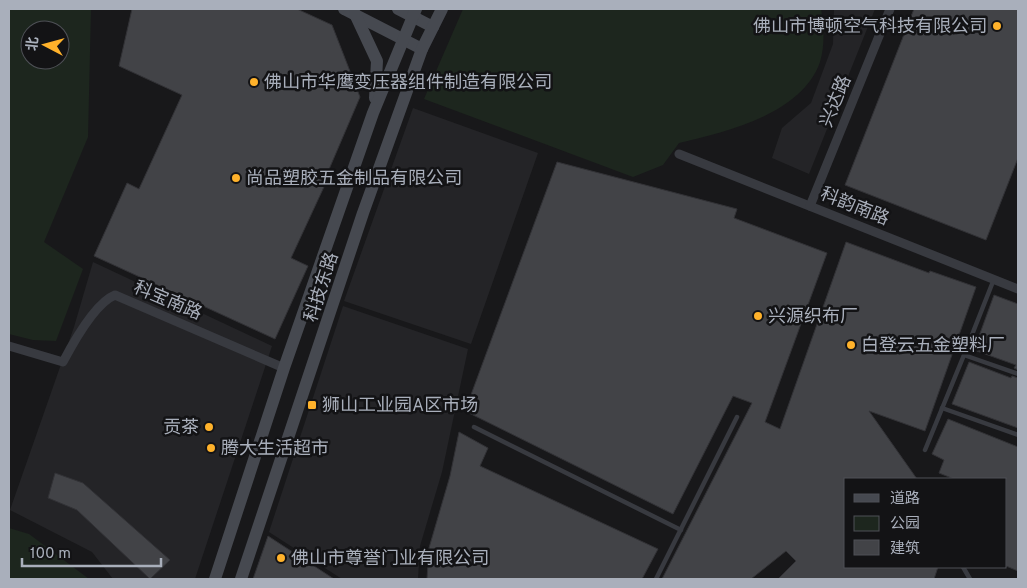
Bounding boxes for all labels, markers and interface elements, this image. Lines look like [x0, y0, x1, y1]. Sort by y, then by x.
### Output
place label: 佛山市博顿空气科技有限公司 [753, 16, 987, 39]
north arrow [20, 20, 70, 70]
marker: 佛山市博顿空气科技有限公司 [991, 20, 1003, 32]
text: 北 [24, 36, 43, 52]
place label: 佛山市华鹰变压器组件制造有限公司 [264, 72, 552, 95]
street label: 兴达路 [816, 72, 857, 131]
marker: 佛山市华鹰变压器组件制造有限公司 [248, 76, 260, 88]
place label: 尚品塑胶五金制品有限公司 [246, 168, 462, 191]
marker: 尚品塑胶五金制品有限公司 [230, 172, 242, 184]
street label: 科韵南路 [817, 183, 892, 232]
street label: 科技东路 [300, 250, 344, 325]
street label: 科宝南路 [130, 277, 205, 326]
place label: 兴源织布厂 [768, 306, 858, 329]
marker: 兴源织布厂 [752, 310, 764, 322]
place label: 白登云五金塑料厂 [861, 335, 1005, 358]
marker: 白登云五金塑料厂 [845, 339, 857, 351]
place label: 狮山工业园A区市场 [322, 395, 478, 418]
marker: 狮山工业园A区市场 [306, 399, 318, 411]
place label: 贡茶 [163, 417, 199, 440]
marker: 贡茶 [203, 421, 215, 433]
place label: 腾大生活超市 [221, 438, 329, 461]
marker: 腾大生活超市 [205, 442, 217, 454]
legend [844, 478, 1007, 568]
text: 道路 [890, 490, 920, 509]
text: 公园 [890, 515, 920, 534]
scale bar [22, 536, 161, 568]
text: 建筑 [890, 540, 920, 559]
text: 100 m [30, 545, 71, 564]
place label: 佛山市尊誉门业有限公司 [291, 548, 489, 571]
marker: 佛山市尊誉门业有限公司 [275, 552, 287, 564]

